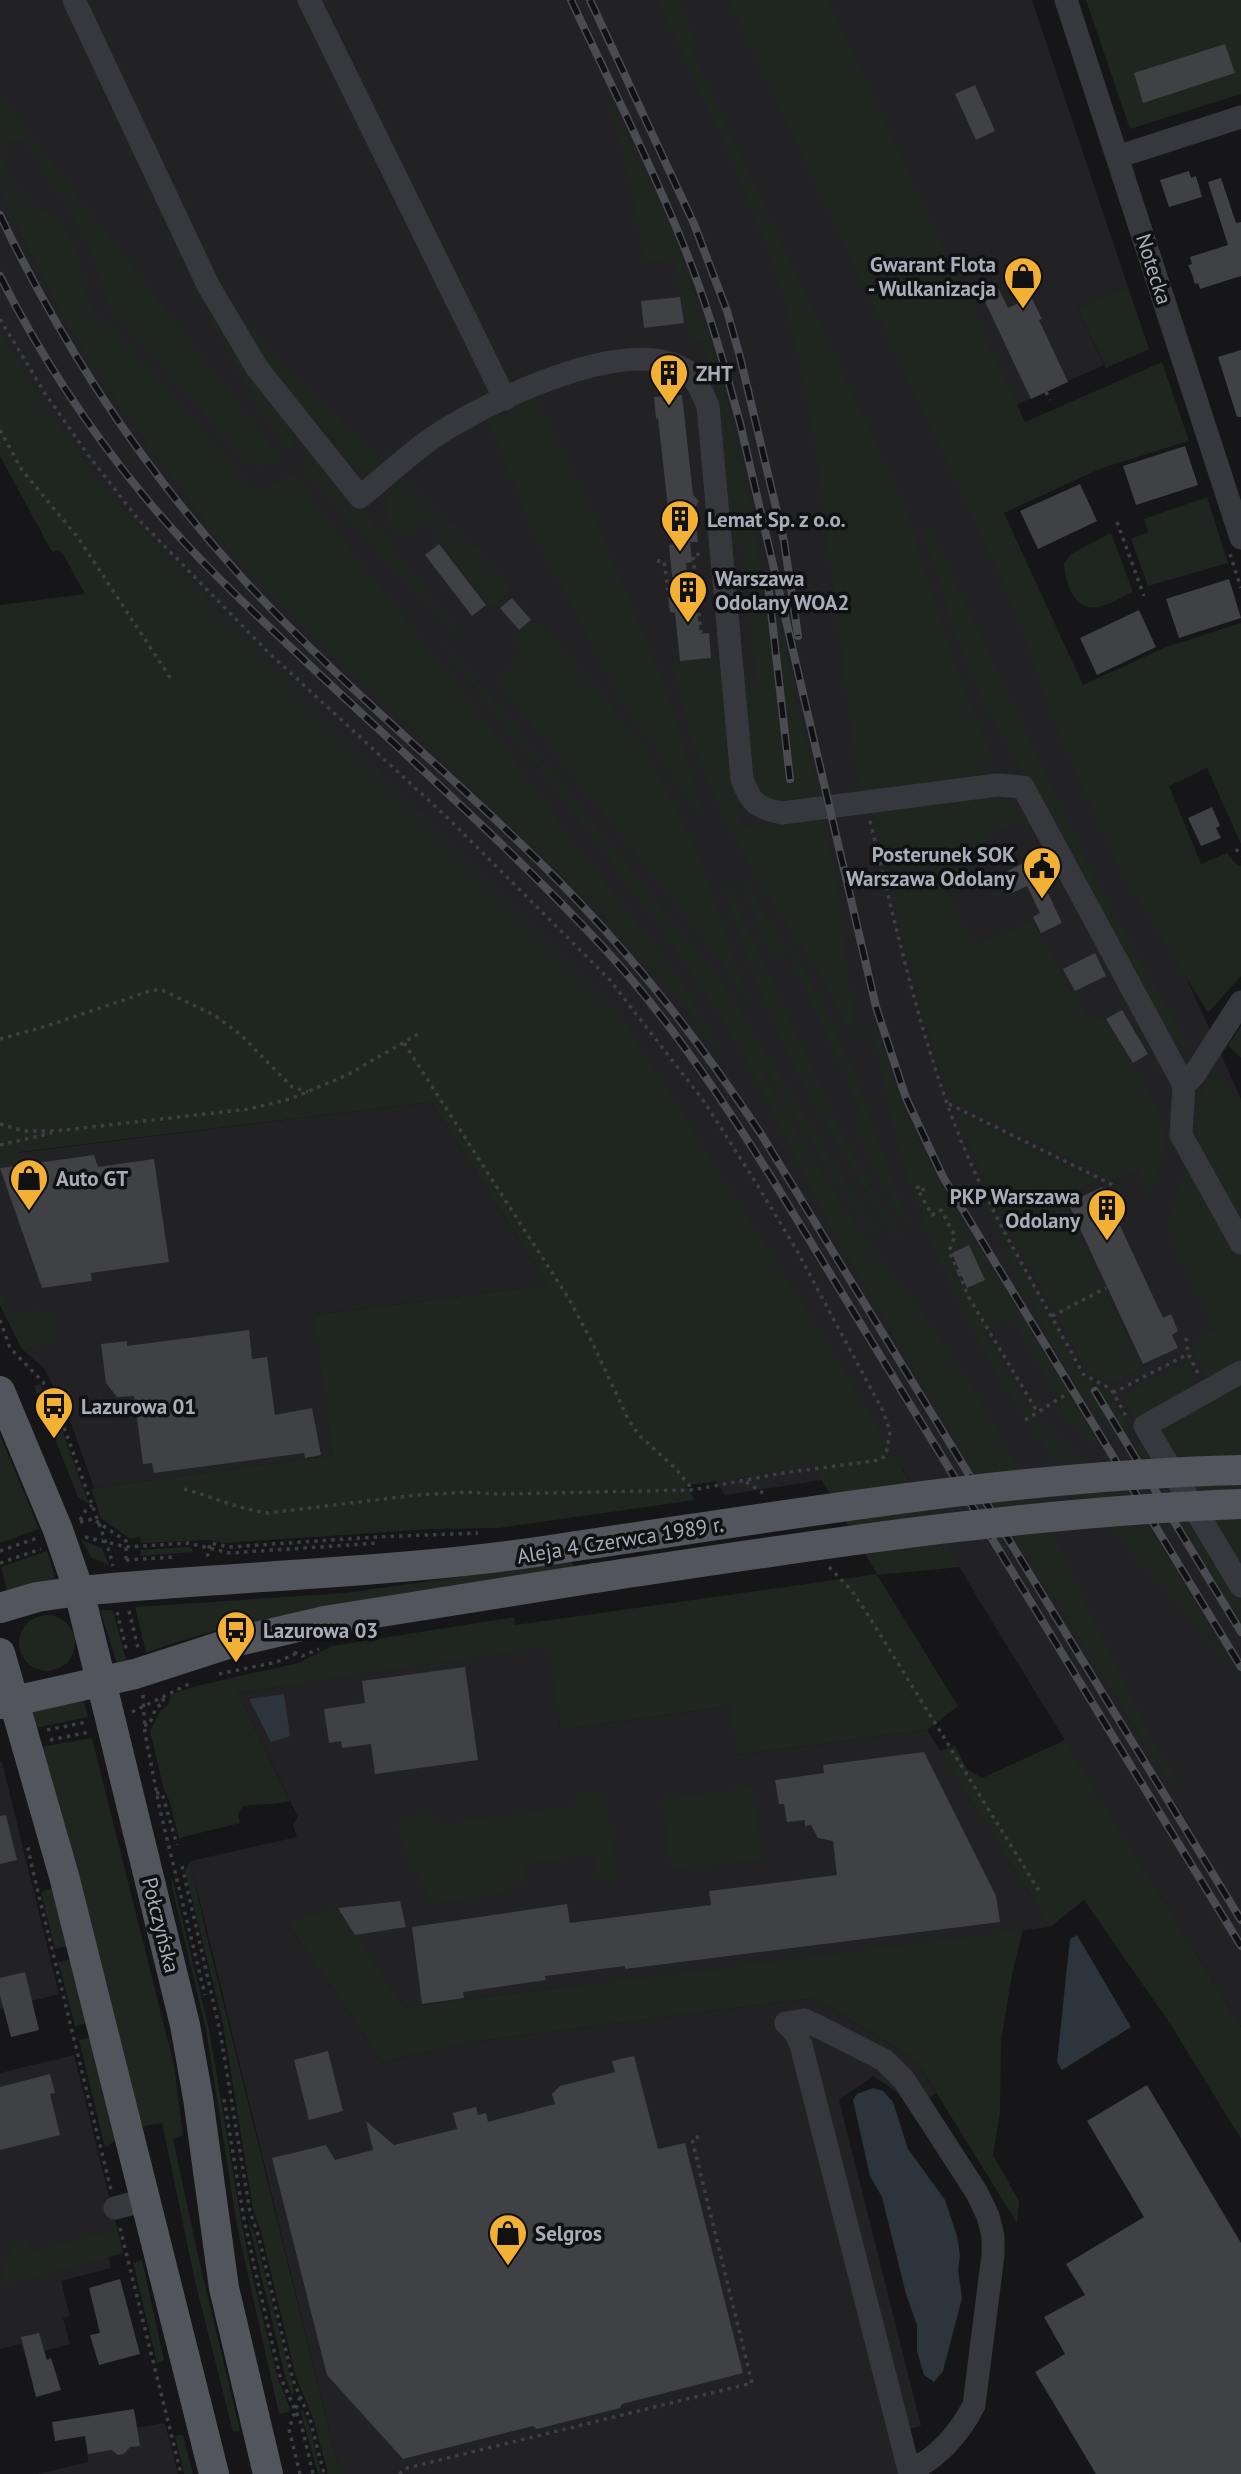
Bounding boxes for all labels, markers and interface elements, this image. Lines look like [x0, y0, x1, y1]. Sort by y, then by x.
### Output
street label: Notecka [1130, 230, 1178, 308]
place label: Gwarant Flota - Wulkanizacja [868, 251, 996, 302]
shop icon: Gwarant Flota - Wulkanizacja [1002, 255, 1044, 310]
building icon: ZHT [648, 352, 690, 407]
place label: ZHT [696, 360, 733, 387]
building icon: Lemat Sp. z o.o. [659, 498, 701, 553]
place label: Lemat Sp. z o.o. [707, 506, 846, 533]
place label: Warszawa Odolany WOA2 [715, 565, 849, 616]
building icon: Warszawa Odolany WOA2 [667, 569, 709, 624]
place label: Posterunek SOK Warszawa Odolany [846, 841, 1016, 892]
public building icon: Posterunek SOK Warszawa Odolany [1021, 845, 1063, 900]
shop icon: Auto GT [8, 1157, 50, 1212]
place label: Auto GT [56, 1165, 128, 1192]
place label: PKP Warszawa Odolany [950, 1183, 1081, 1234]
building icon: PKP Warszawa Odolany [1086, 1187, 1128, 1242]
bus stop icon: Lazurowa 01 [33, 1385, 75, 1440]
place label: Lazurowa 01 [81, 1393, 196, 1420]
street label: Aleja 4 Czerwca 1989 r. [515, 1510, 725, 1570]
bus stop icon: Lazurowa 03 [215, 1609, 257, 1664]
place label: Lazurowa 03 [263, 1617, 378, 1644]
street label: Połczyńska [136, 1875, 186, 1975]
shop icon: Selgros [487, 2212, 529, 2267]
place label: Selgros [535, 2220, 602, 2247]

